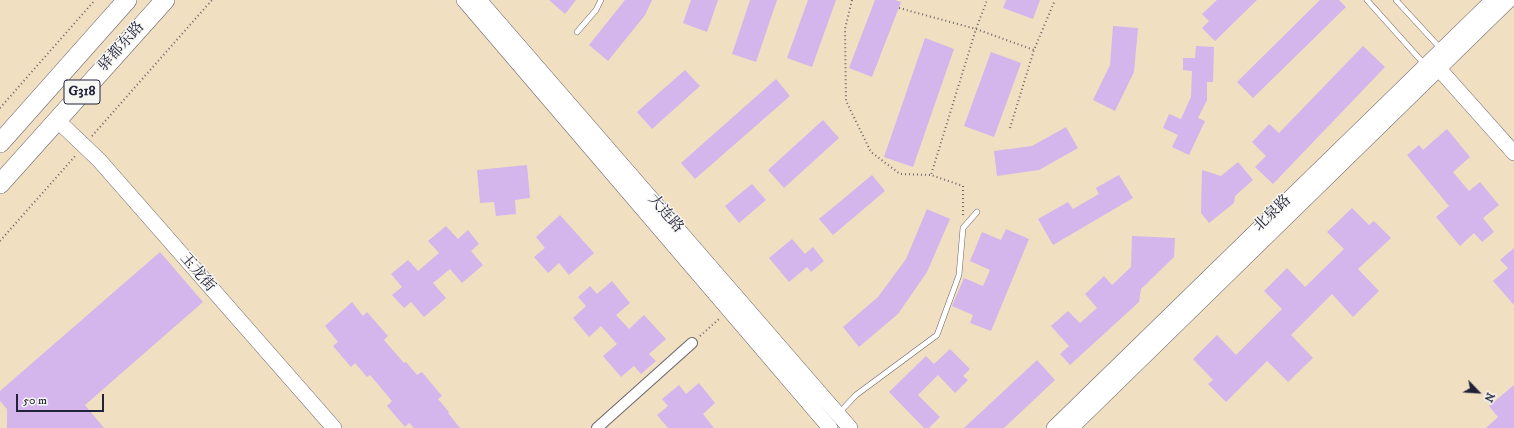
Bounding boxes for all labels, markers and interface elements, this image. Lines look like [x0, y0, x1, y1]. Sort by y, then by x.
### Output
street label: 驿都东路 [95, 19, 149, 75]
road number: G318 [64, 80, 100, 104]
street label: 大连路 [643, 191, 687, 237]
street label: 北泉路 [1251, 192, 1295, 236]
street label: 玉龙街 [175, 250, 219, 296]
north arrow [1458, 372, 1498, 412]
scale bar [18, 386, 106, 412]
text: N [1481, 390, 1497, 404]
text: 50 m [23, 393, 47, 408]

